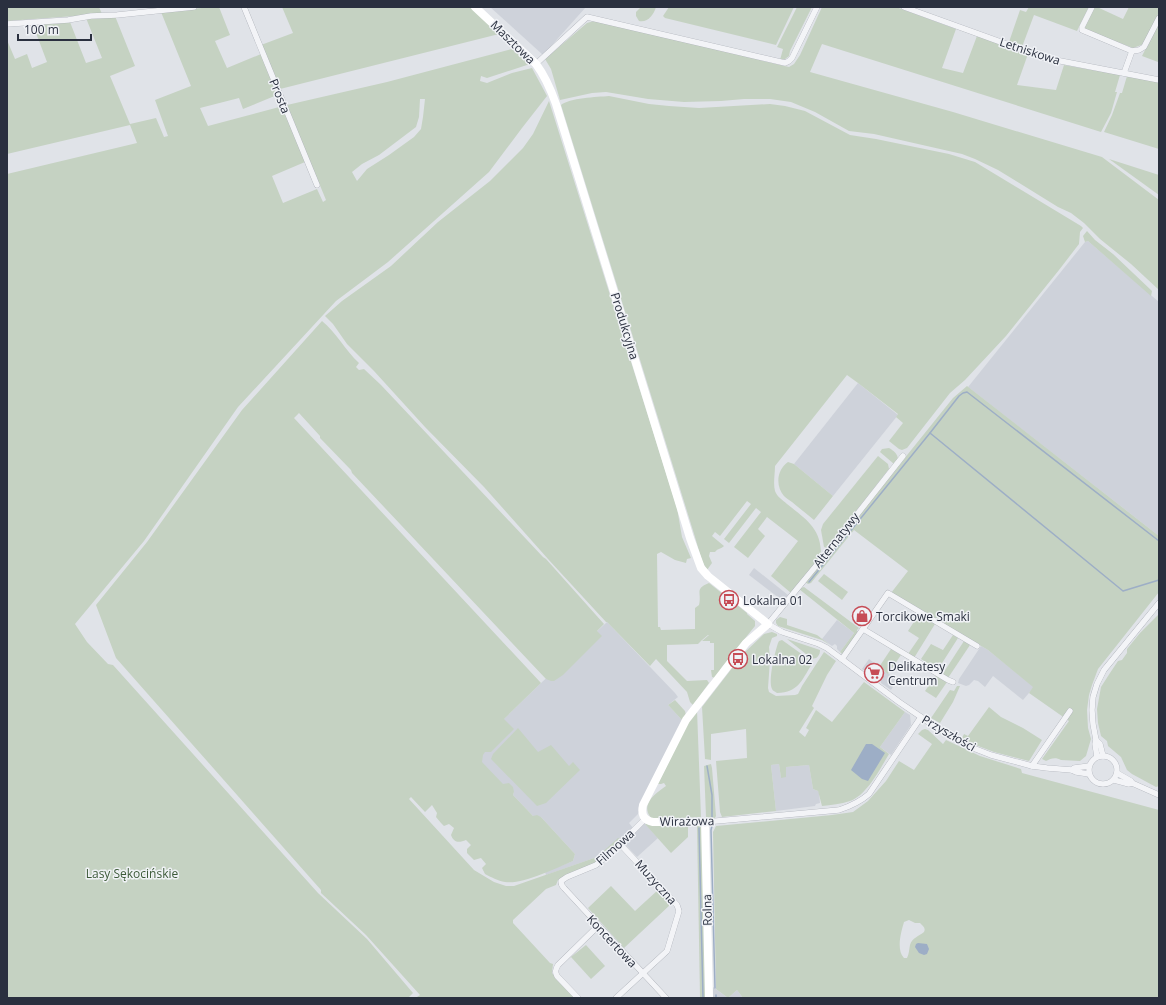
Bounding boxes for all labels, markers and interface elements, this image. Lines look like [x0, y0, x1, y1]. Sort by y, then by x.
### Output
scale bar [18, 16, 91, 42]
street label: Masztowa [487, 16, 539, 68]
text: 100 m [24, 21, 59, 38]
street label: Letniskowa [997, 33, 1063, 69]
street label: Prosta [265, 76, 295, 116]
street label: Produkcyjna [607, 290, 643, 362]
street label: Alternatywy [809, 508, 864, 571]
bus stop icon: Lokalna 01 [718, 589, 740, 611]
place label: Lokalna 01 [743, 592, 803, 609]
shop icon: Torcikowe Smaki [851, 605, 873, 627]
place label: Torcikowe Smaki [876, 608, 970, 625]
bus stop icon: Lokalna 02 [727, 648, 749, 670]
place label: Lokalna 02 [752, 651, 812, 668]
place label: Delikatesy Centrum [888, 658, 946, 689]
supermarket icon: Delikatesy Centrum [863, 662, 885, 684]
street label: Przyszłości [919, 711, 979, 755]
street label: Wirażowa [660, 812, 714, 830]
street label: Filmowa [592, 825, 638, 869]
street label: Muzyczna [631, 856, 681, 908]
park label: Lasy Sękocińskie [86, 865, 179, 882]
street label: Rolna [698, 894, 716, 926]
street label: Koncertowa [583, 911, 641, 971]

